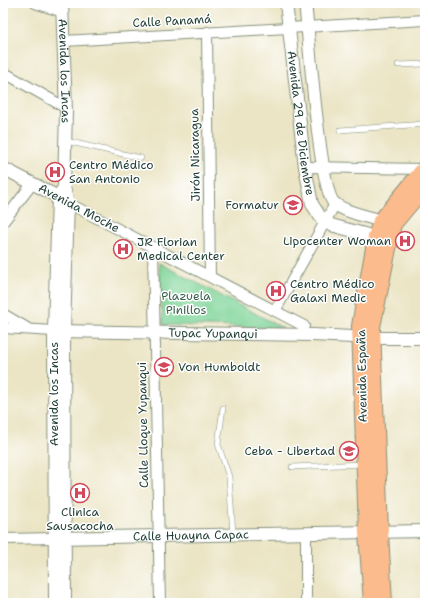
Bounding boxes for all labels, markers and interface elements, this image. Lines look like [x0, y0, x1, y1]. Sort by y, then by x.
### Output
street label: Calle Panamá [132, 11, 212, 31]
street label: Avenida los Incas [55, 18, 74, 123]
street label: Avenida 29 de Diciembre [284, 50, 318, 197]
street label: Jirón Nicaragua [186, 108, 204, 202]
place label: Centro Médico San Antonio [69, 157, 153, 187]
hospital icon: Centro Médico San Antonio [44, 161, 66, 183]
street label: Avenida Moche [36, 180, 123, 236]
school or university icon: Formatur [282, 194, 304, 216]
place label: Formatur [225, 197, 279, 213]
hospital icon: Lipocenter Woman [394, 230, 416, 252]
place label: Lipocenter Woman [283, 233, 391, 249]
place label: JR Florian Medical Center [137, 234, 225, 264]
hospital icon: JR Florian Medical Center [112, 238, 134, 260]
place label: Centro Médico Galaxi Medic [290, 276, 374, 306]
hospital icon: Centro Médico Galaxi Medic [265, 280, 287, 302]
park label: Plazuela Pinillos [161, 288, 211, 318]
street label: Tupac Yupanqui [168, 325, 258, 342]
street label: Avenida España [353, 329, 371, 423]
street label: Avenida los Incas [46, 342, 62, 446]
school or university icon: Von Humboldt [153, 356, 175, 378]
place label: Von Humboldt [178, 359, 260, 375]
street label: Calle Lloque Yupanqui [134, 362, 152, 488]
school or university icon: Ceba - Libertad [338, 440, 360, 462]
place label: Ceba - Libertad [244, 443, 335, 459]
hospital icon: Clinica Sausacocha [69, 482, 91, 504]
place label: Clinica Sausacocha [46, 504, 114, 534]
street label: Calle Huayna Capac [133, 526, 249, 545]

